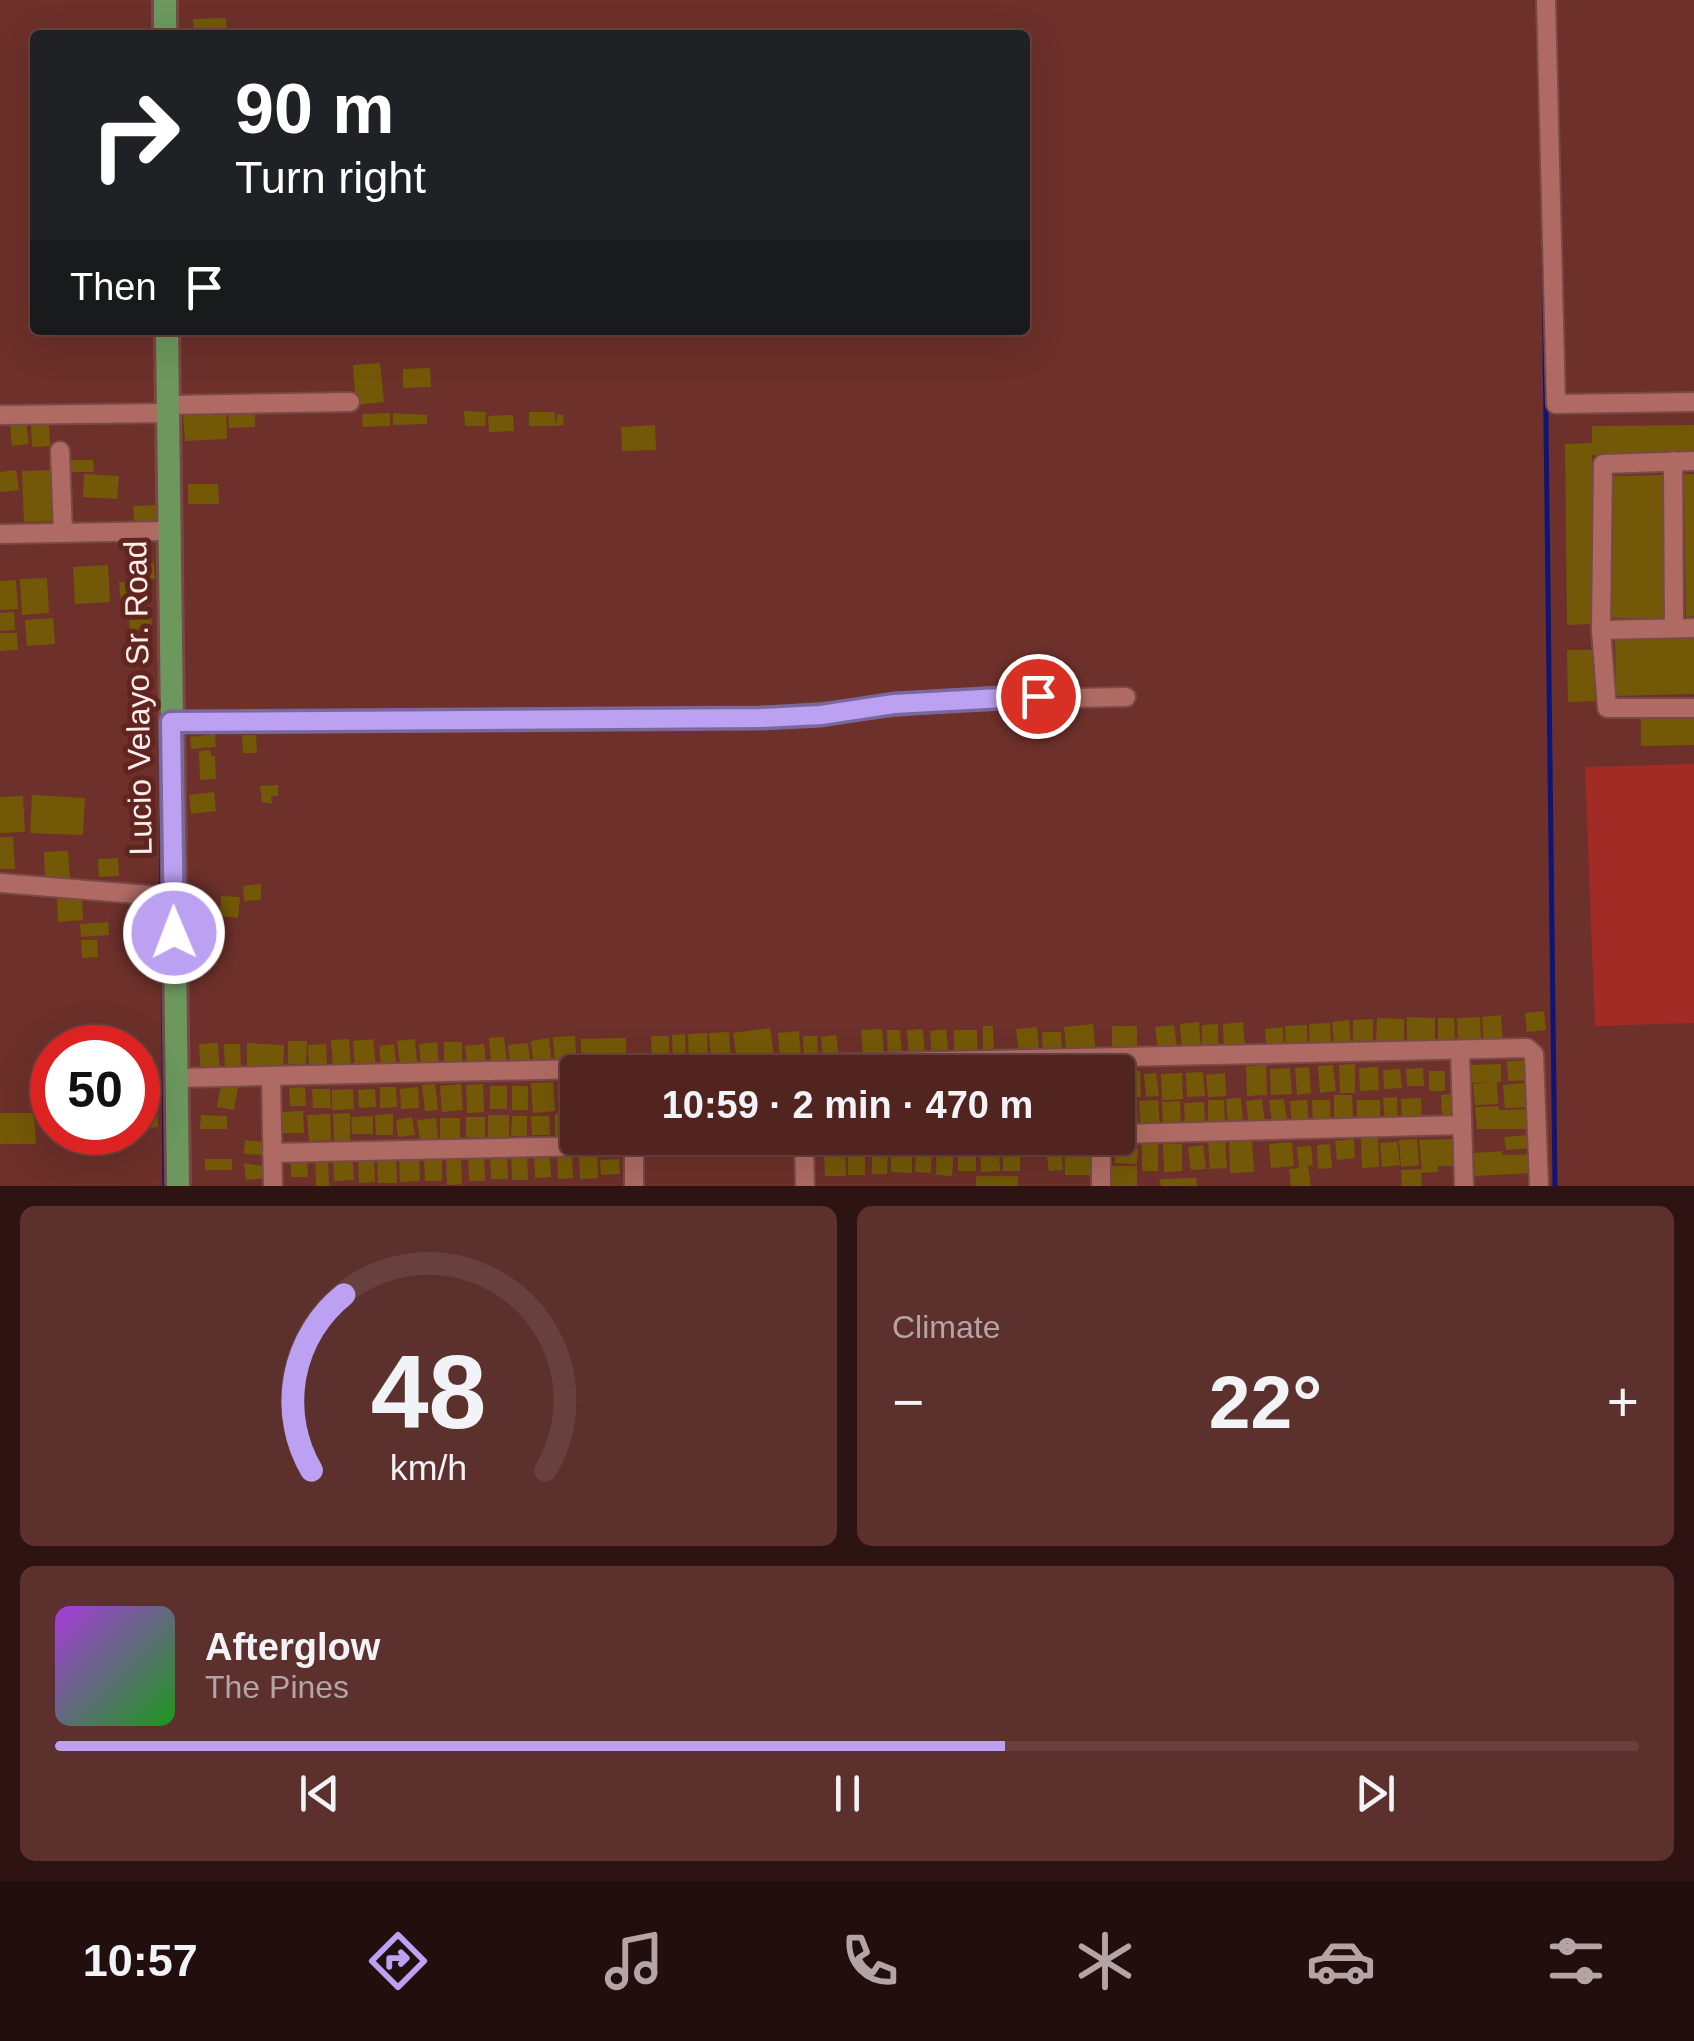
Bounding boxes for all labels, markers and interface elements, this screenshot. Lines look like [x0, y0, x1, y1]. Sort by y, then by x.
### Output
icon: right [70, 70, 200, 200]
text: 90 m [235, 70, 395, 148]
text: Turn right [235, 152, 426, 203]
icon: arrive [177, 260, 232, 315]
text: Then [70, 266, 157, 308]
street label: Lucio Velayo Sr. Road [117, 540, 159, 856]
pin [996, 654, 1081, 739]
icon: arrive [1011, 669, 1066, 724]
position arrow [122, 881, 226, 985]
speed limit sign: 50 [30, 1025, 160, 1155]
text: 10:59 · 2 min · 470 m [662, 1084, 1033, 1126]
text: Climate [892, 1309, 1000, 1345]
text: 48 [371, 1334, 486, 1450]
text: 22° [1209, 1360, 1322, 1444]
text: − [892, 1371, 924, 1433]
text: + [1607, 1371, 1639, 1433]
text: km/h [390, 1448, 467, 1488]
text: Afterglow [205, 1626, 380, 1668]
text: The Pines [205, 1669, 349, 1705]
icon: previous [292, 1766, 347, 1821]
icon: pause [820, 1766, 875, 1821]
icon: next [1348, 1766, 1403, 1821]
icon: directions [363, 1926, 433, 1996]
icon: music [599, 1926, 669, 1996]
icon: phone [835, 1926, 905, 1996]
icon: climate [1070, 1926, 1140, 1996]
icon: car [1306, 1926, 1376, 1996]
icon: filters [1541, 1926, 1611, 1996]
text: 10:57 [83, 1935, 198, 1986]

